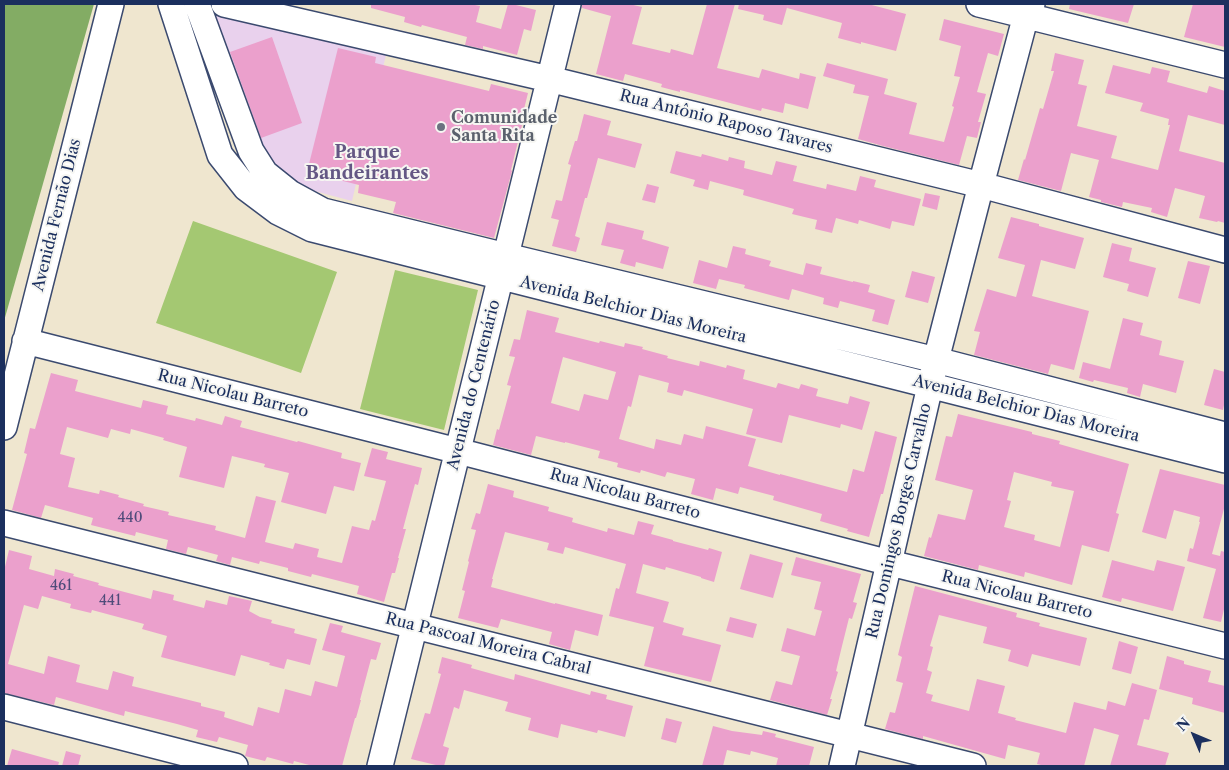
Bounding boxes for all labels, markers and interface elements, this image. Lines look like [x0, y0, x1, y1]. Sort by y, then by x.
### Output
street label: Rua Antônio Raposo Tavares [617, 86, 835, 158]
place label: Comunidade Santa Rita [451, 108, 557, 146]
marker: Comunidade Santa Rita [435, 121, 447, 133]
street label: Avenida Fernão Dias [29, 137, 85, 293]
district label: Parque Bandeirantes [306, 142, 428, 184]
street label: Avenida Belchior Dias Moreira [518, 273, 748, 347]
street label: Avenida do Centenário [444, 298, 504, 472]
street label: Rua Nicolau Barreto [155, 366, 311, 422]
street label: Avenida Belchior Dias Moreira [911, 372, 1141, 446]
street label: Rua Domingos Borges Carvalho [863, 401, 935, 641]
street label: Rua Nicolau Barreto [548, 465, 702, 523]
house number: 440 [117, 510, 143, 526]
street label: Rua Nicolau Barreto [939, 567, 1095, 623]
house number: 461 [50, 578, 72, 594]
house number: 441 [99, 593, 121, 609]
street label: Rua Pascoal Moreira Cabral [383, 609, 593, 679]
north arrow [1169, 710, 1219, 760]
text: N [1173, 714, 1194, 735]

